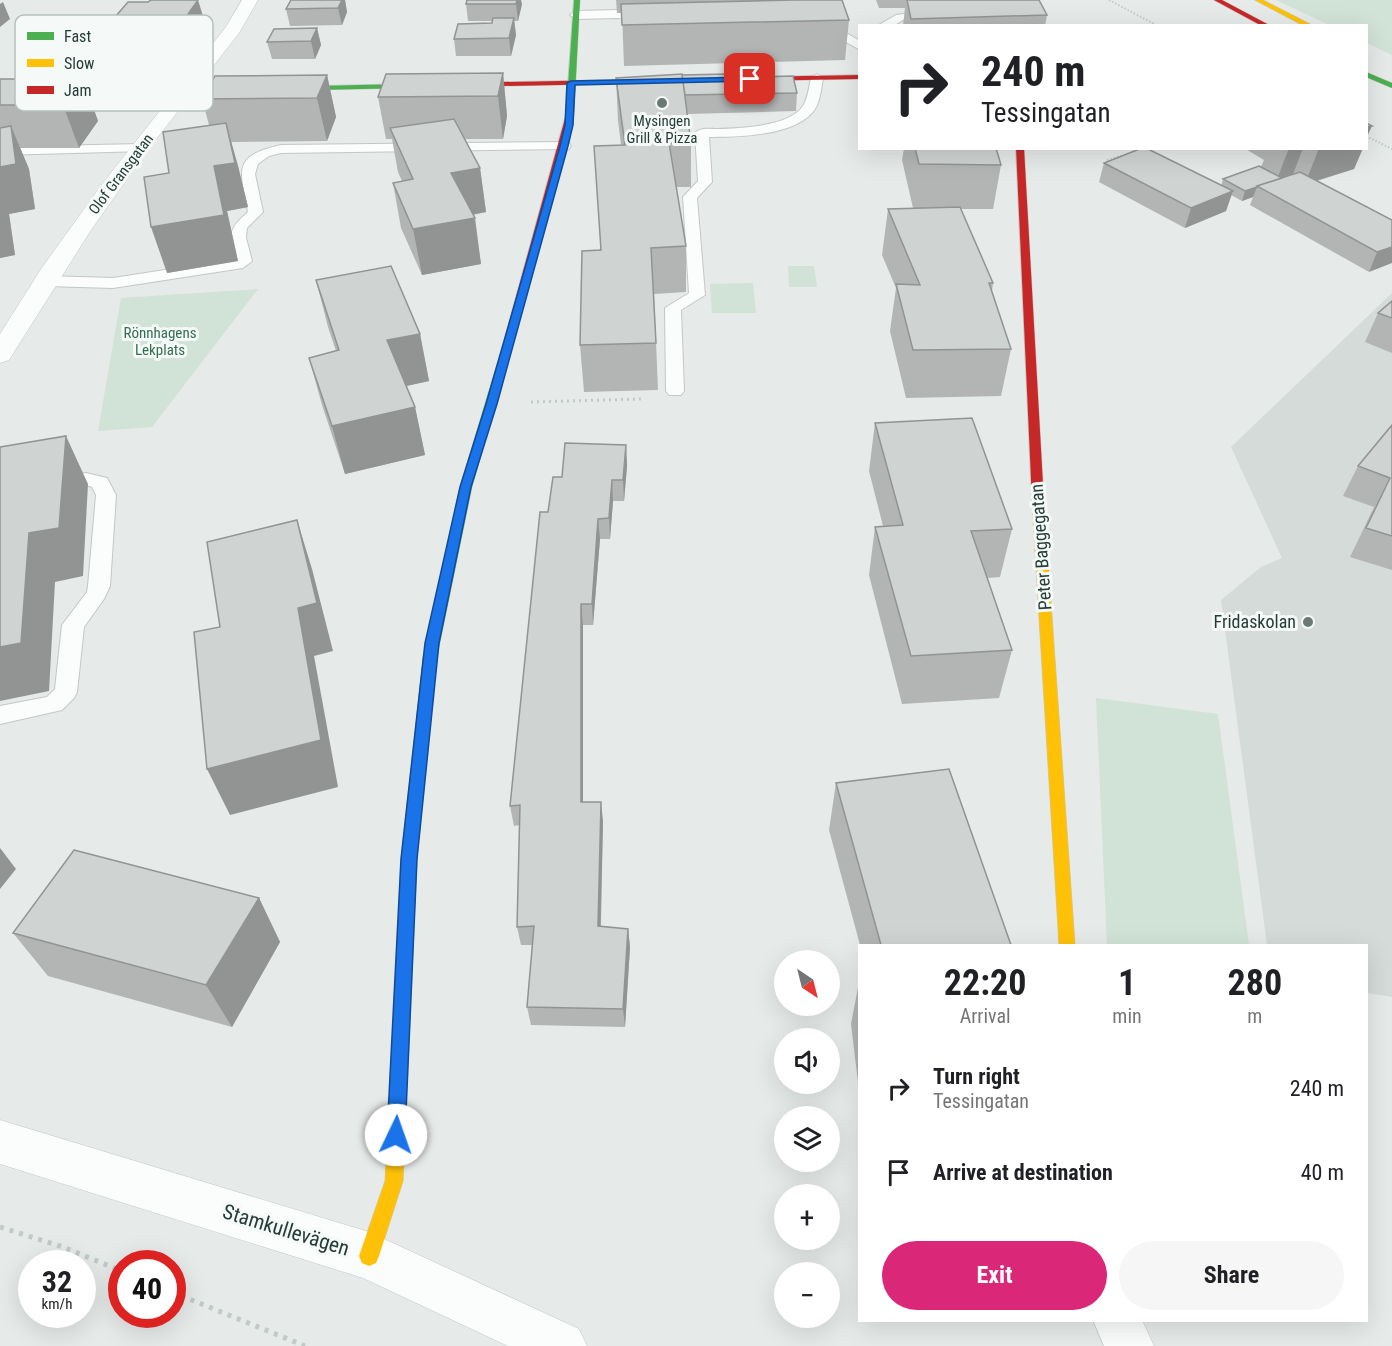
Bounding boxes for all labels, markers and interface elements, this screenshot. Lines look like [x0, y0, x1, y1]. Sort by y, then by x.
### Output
legend [15, 15, 213, 111]
text: Fast [64, 27, 91, 46]
text: 240 m [981, 47, 1086, 96]
icon: right [882, 48, 960, 126]
pin [724, 53, 775, 104]
text: Slow [64, 54, 94, 73]
icon: arrive [733, 62, 766, 95]
text: Jam [64, 81, 91, 100]
marker: Mysingen Grill & Pizza [655, 96, 669, 110]
text: Tessingatan [981, 97, 1111, 129]
place label: Mysingen Grill & Pizza [627, 112, 697, 147]
street label: Olof Gransgatan [85, 130, 157, 218]
park label: Rönnhagens Lekplats [124, 324, 197, 359]
street label: Peter Baggegatan [1026, 483, 1055, 611]
place label: Fridaskolan [1214, 611, 1296, 632]
marker: Fridaskolan [1301, 615, 1315, 629]
north arrow [774, 950, 840, 1016]
map controls [774, 950, 840, 1328]
text: 22:20 [944, 962, 1026, 1004]
text: 1 [1118, 962, 1136, 1004]
text: 280 [1228, 962, 1282, 1004]
text: Arrival [960, 1004, 1011, 1028]
text: min [1112, 1004, 1142, 1028]
text: m [1247, 1004, 1262, 1028]
button: sound [774, 1028, 840, 1094]
text: Turn right [933, 1064, 1020, 1089]
icon: right [882, 1072, 915, 1105]
text: 240 m [1290, 1076, 1344, 1101]
text: Tessingatan [933, 1089, 1029, 1113]
position arrow [364, 1103, 428, 1167]
button: layers [774, 1106, 840, 1172]
icon: arrive [882, 1156, 915, 1189]
text: Arrive at destination [933, 1160, 1113, 1185]
text: 40 m [1301, 1160, 1344, 1185]
button: + [774, 1184, 840, 1250]
street label: Stamkullevägen [220, 1199, 352, 1261]
button: Exit [882, 1241, 1107, 1310]
button: Share [1119, 1241, 1344, 1310]
speed limit sign: 40 [108, 1250, 186, 1328]
button: − [774, 1262, 840, 1328]
text: 32 [42, 1264, 72, 1299]
text: km/h [42, 1295, 72, 1313]

